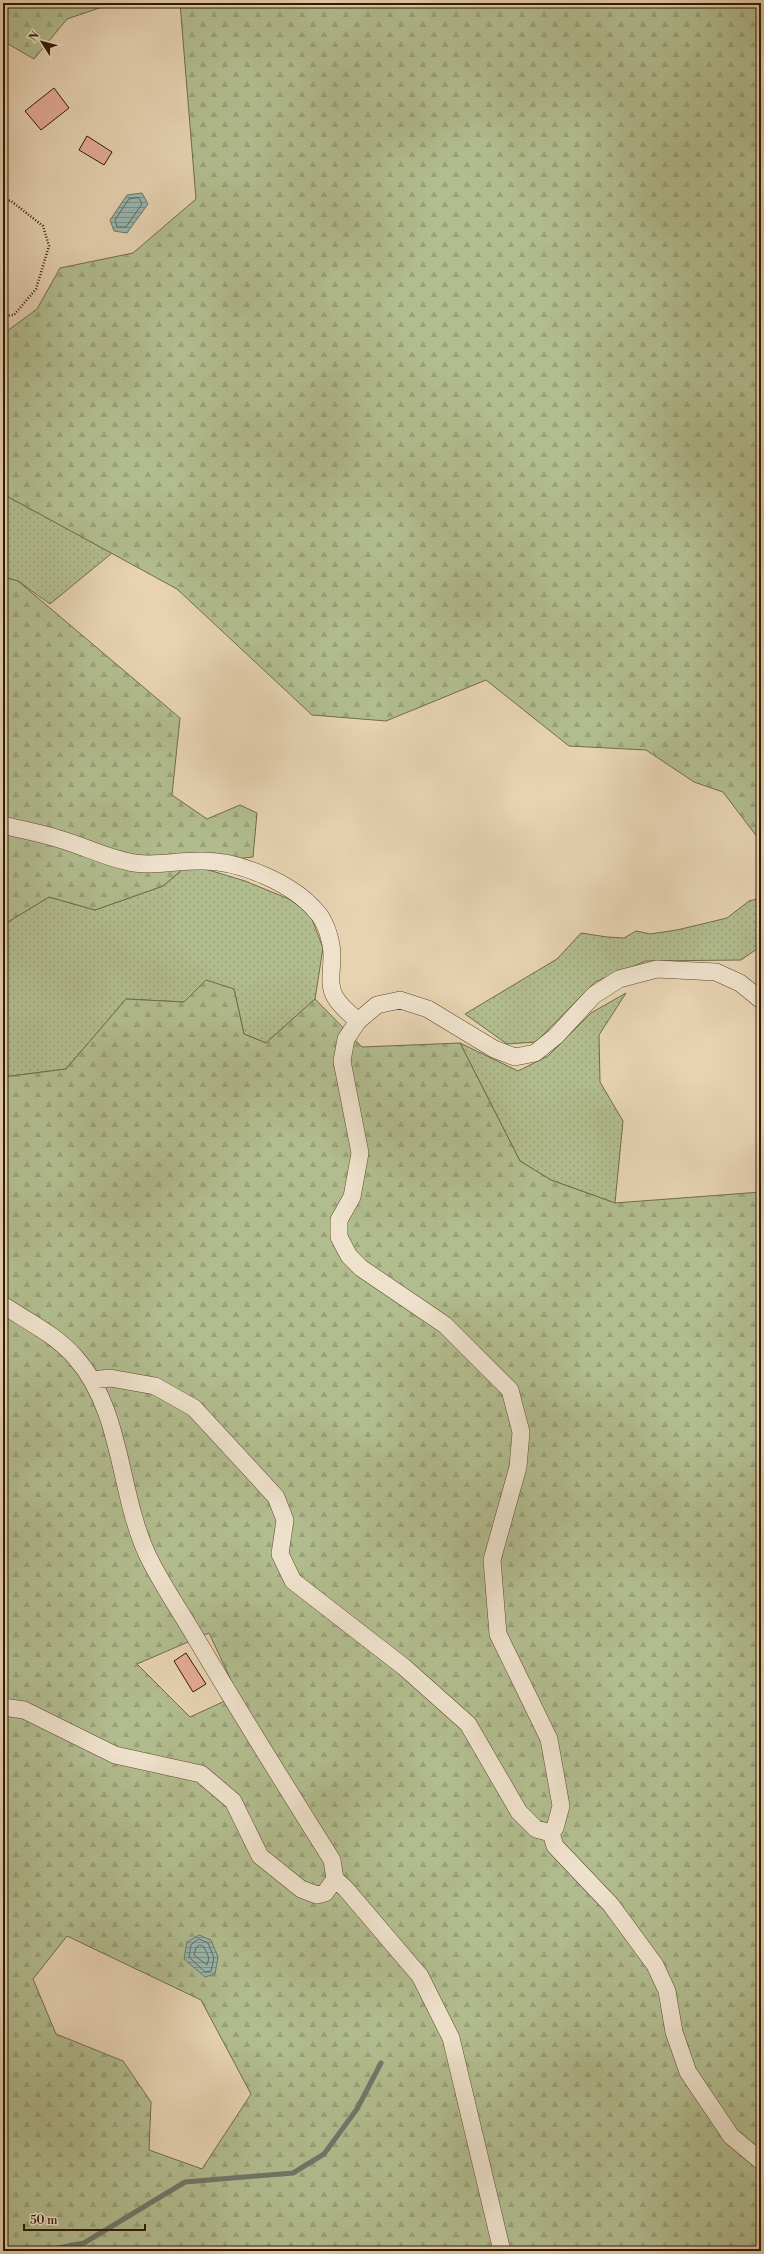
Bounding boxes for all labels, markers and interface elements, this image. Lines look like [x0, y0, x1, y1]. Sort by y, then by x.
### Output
north arrow [22, 22, 62, 62]
text: N [26, 29, 43, 44]
scale bar [24, 2206, 145, 2232]
text: 50 m [30, 2213, 58, 2228]

